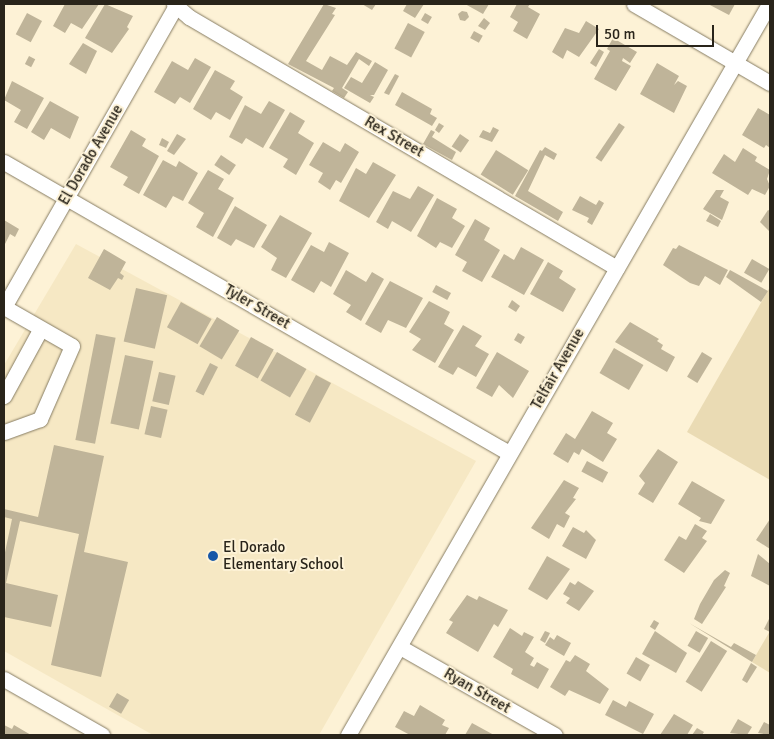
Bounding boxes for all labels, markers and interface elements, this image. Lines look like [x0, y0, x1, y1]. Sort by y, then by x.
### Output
scale bar [599, 15, 716, 47]
text: 50 m [604, 25, 635, 43]
street label: El Dorado Avenue [55, 102, 127, 208]
street label: Rex Street [361, 113, 427, 161]
street label: Tyler Street [221, 281, 293, 333]
street label: Telfair Avenue [528, 325, 588, 413]
place label: El Dorado Elementary School [223, 538, 344, 573]
marker: El Dorado Elementary School [207, 550, 219, 562]
street label: Ryan Street [440, 665, 514, 717]

